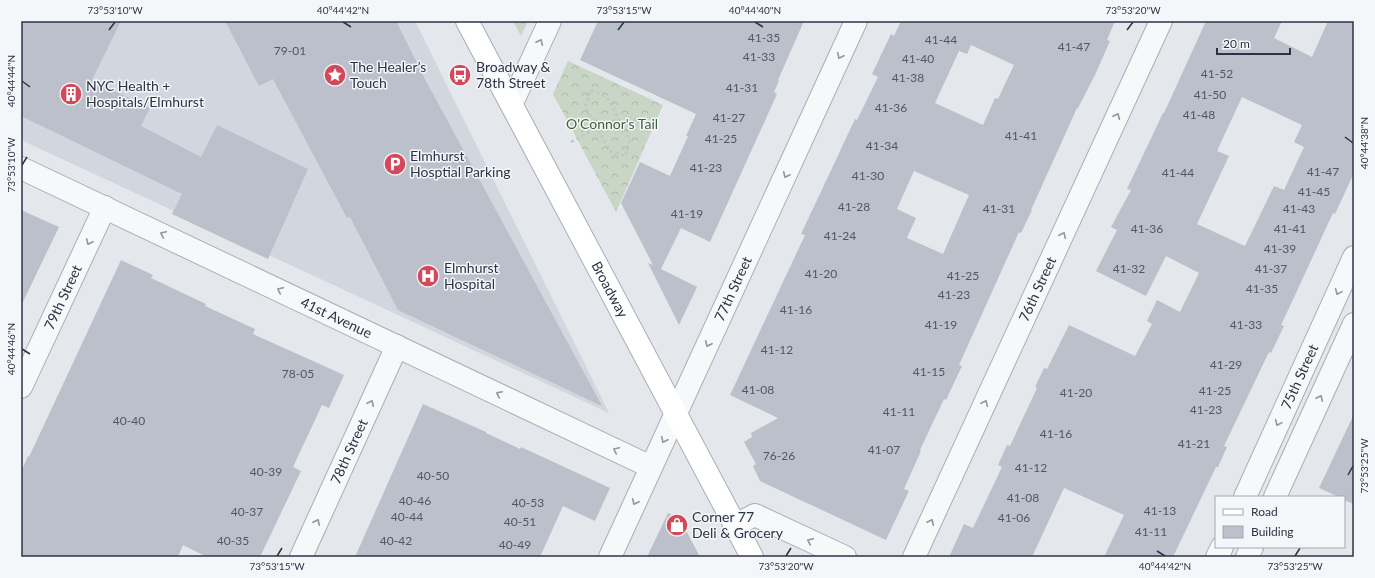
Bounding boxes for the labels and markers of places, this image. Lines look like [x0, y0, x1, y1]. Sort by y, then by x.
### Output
place label: The Healer’s Touch [350, 58, 426, 91]
place label: Broadway & 78th Street [476, 58, 551, 91]
place icon: The Healer’s Touch [322, 62, 348, 88]
bus stop icon: Broadway & 78th Street [447, 62, 473, 88]
place label: NYC Health + Hospitals/Elmhurst [86, 77, 204, 110]
building icon: NYC Health + Hospitals/Elmhurst [58, 81, 84, 107]
place label: Elmhurst Hosptial Parking [410, 147, 511, 180]
parking icon: Elmhurst Hosptial Parking [382, 151, 408, 177]
place label: Elmhurst Hospital [444, 259, 499, 292]
hospital icon: Elmhurst Hospital [415, 263, 441, 289]
place label: Corner 77 Deli & Grocery [692, 508, 784, 541]
shop icon: Corner 77 Deli & Grocery [664, 512, 690, 538]

